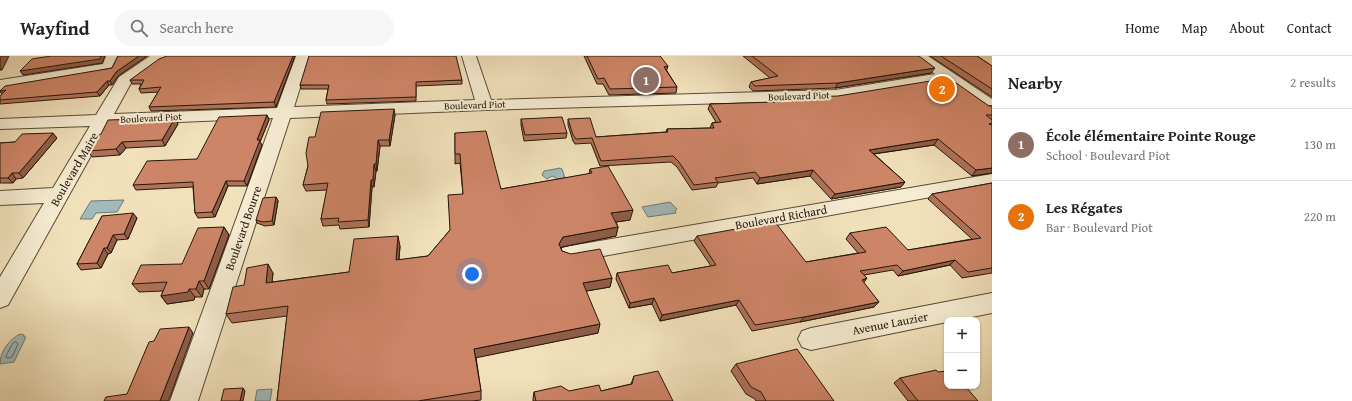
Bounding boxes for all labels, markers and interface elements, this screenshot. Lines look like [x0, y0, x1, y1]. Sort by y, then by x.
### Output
search box [114, 10, 394, 46]
text: Wayfind [20, 14, 90, 42]
icon: search [128, 17, 150, 39]
text: Search here [160, 17, 234, 38]
text: Home [1125, 18, 1160, 38]
text: Map [1182, 18, 1207, 38]
text: About [1229, 18, 1265, 38]
text: Contact [1287, 18, 1332, 38]
pin: 1 [633, 65, 659, 95]
text: Nearby [1008, 70, 1062, 95]
text: 2 results [1290, 73, 1336, 92]
pin: 2 [929, 74, 955, 104]
street label: Boulevard Piot [768, 87, 830, 105]
street label: Boulevard Piot [444, 96, 506, 114]
street label: Boulevard Piot [120, 109, 183, 127]
text: École élémentaire Pointe Rouge [1046, 125, 1256, 146]
street label: Boulevard Maire [46, 129, 102, 209]
text: 1 [1018, 135, 1024, 154]
text: 130 m [1304, 135, 1336, 154]
text: School · Boulevard Piot [1046, 146, 1170, 165]
street label: Boulevard Bourre [221, 183, 266, 273]
text: Les Régates [1046, 197, 1123, 218]
street label: Boulevard Richard [734, 200, 829, 233]
text: 2 [1018, 207, 1024, 226]
text: 220 m [1304, 207, 1336, 226]
text: Bar · Boulevard Piot [1046, 218, 1153, 237]
your location [462, 264, 482, 284]
street label: Avenue Lauzier [851, 307, 929, 339]
map controls [944, 317, 980, 389]
button: + [944, 317, 980, 353]
button: − [944, 353, 980, 389]

